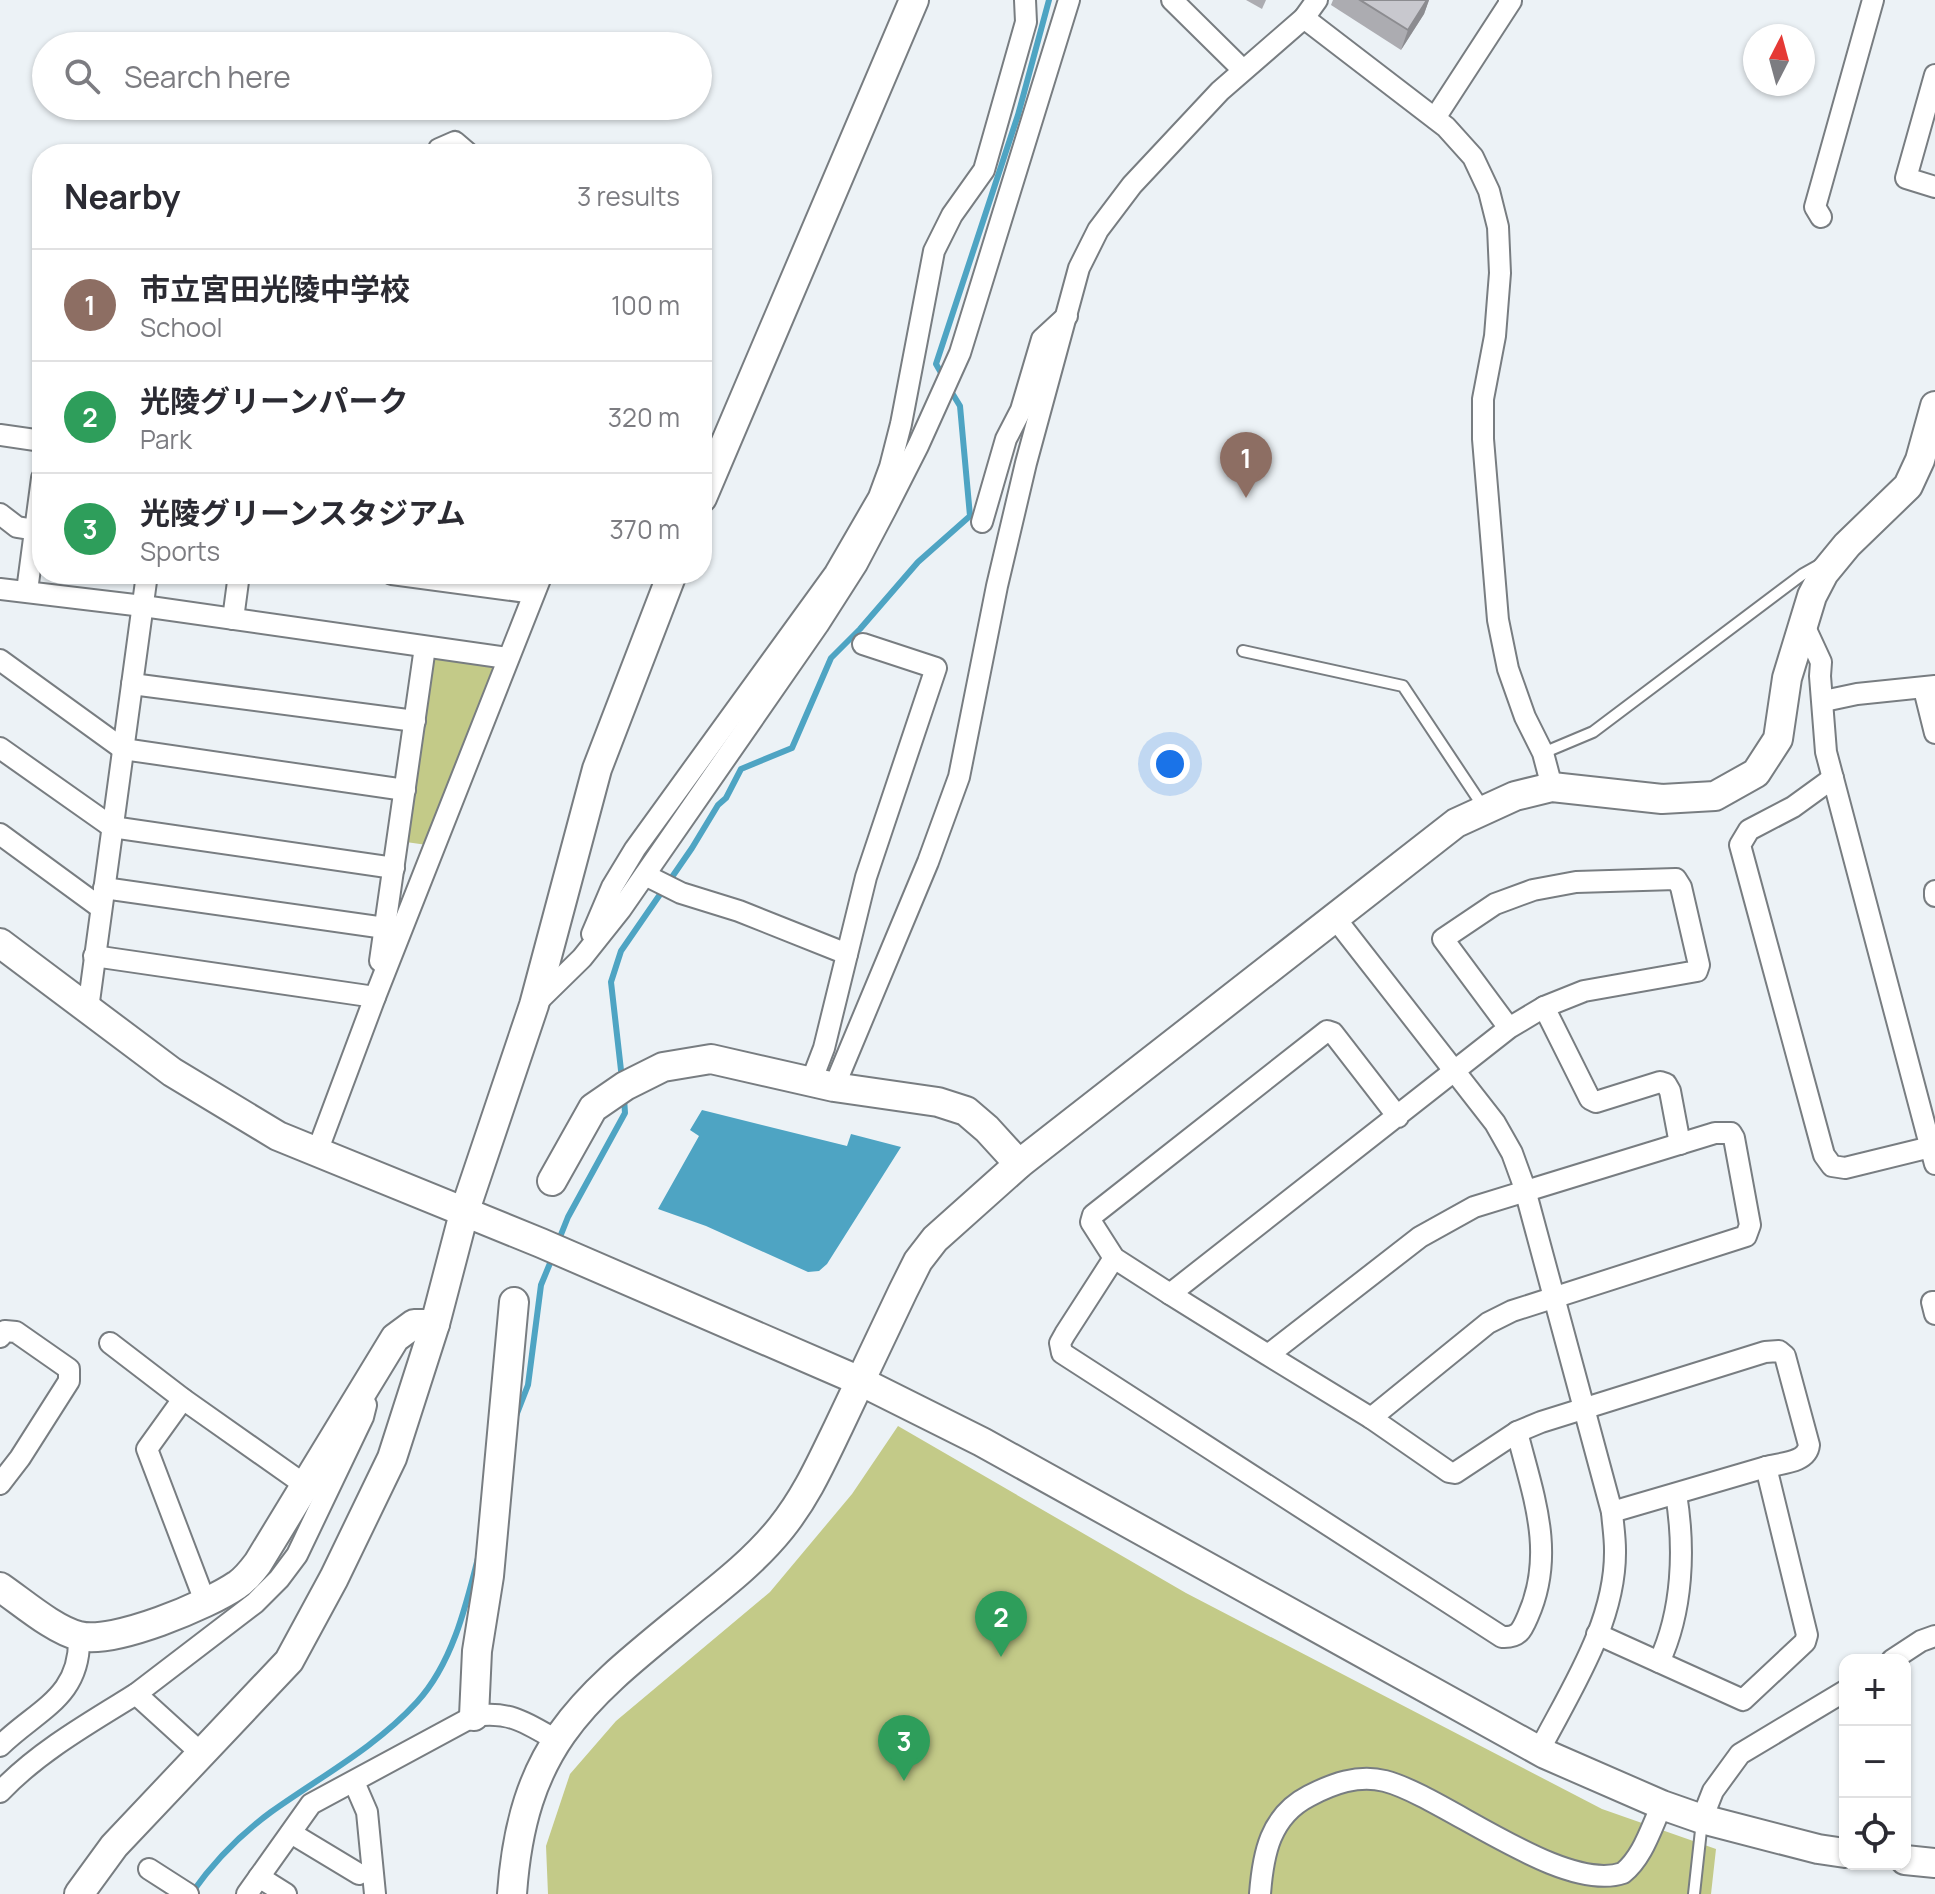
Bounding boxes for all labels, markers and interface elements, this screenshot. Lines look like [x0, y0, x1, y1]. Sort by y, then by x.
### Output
north arrow [1743, 24, 1815, 96]
search box [32, 32, 712, 120]
icon: search [60, 54, 104, 98]
text: Search here [124, 56, 291, 97]
text: Nearby [64, 173, 180, 219]
text: 3 results [577, 178, 680, 214]
text: 市立宮田光陵中学校 [140, 268, 410, 309]
text: 1 [84, 287, 96, 323]
text: 100 m [611, 287, 680, 323]
text: School [140, 309, 223, 345]
text: 光陵グリーンパーク [140, 380, 409, 421]
text: 2 [82, 399, 98, 435]
text: 320 m [608, 399, 680, 435]
text: Park [140, 421, 192, 457]
pin: 1 [1220, 432, 1272, 498]
text: 光陵グリーンスタジアム [140, 492, 466, 533]
text: 3 [82, 511, 98, 547]
text: 370 m [609, 511, 680, 547]
text: Sports [140, 533, 220, 569]
your location [1150, 744, 1190, 784]
pin: 2 [975, 1591, 1027, 1657]
map controls [1839, 1654, 1911, 1870]
button: + [1839, 1654, 1911, 1726]
pin: 3 [878, 1715, 930, 1781]
button: − [1839, 1726, 1911, 1798]
button: locate [1839, 1798, 1911, 1870]

